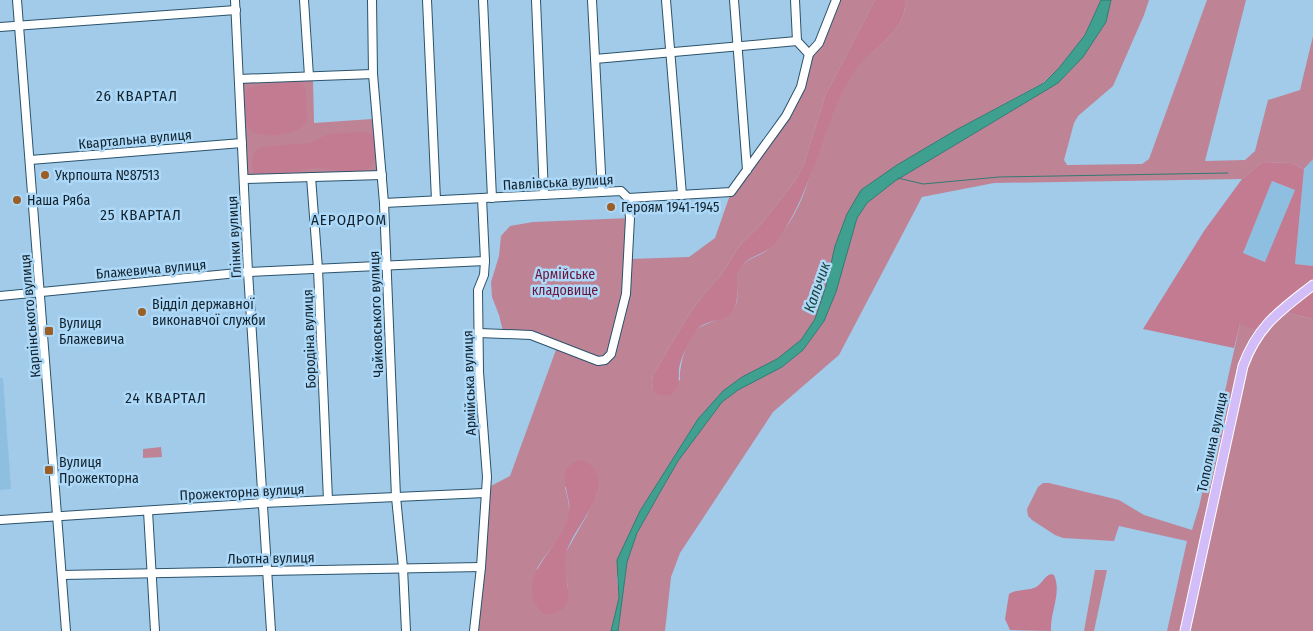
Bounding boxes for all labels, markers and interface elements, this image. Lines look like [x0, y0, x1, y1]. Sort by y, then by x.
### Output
district label: 26 КВАРТАЛ [96, 87, 178, 105]
street label: Квартальна вулиця [78, 126, 192, 153]
place label: Укрпошта №87513 [54, 167, 159, 184]
marker: Укрпошта №87513 [39, 169, 51, 181]
street label: Павлівська вулиця [502, 171, 614, 194]
place label: Наша Ряба [27, 192, 90, 209]
marker: Наша Ряба [11, 194, 23, 206]
street label: Глінки вулиця [224, 195, 245, 279]
place label: Героям 1941-1945 [621, 199, 719, 216]
marker: Героям 1941-1945 [605, 201, 617, 213]
district label: 25 КВАРТАЛ [100, 206, 182, 224]
district label: АЕРОДРОМ [311, 211, 387, 229]
street label: Чайковського вулиця [366, 250, 387, 378]
street label: Карпінського вулиця [17, 253, 44, 379]
street label: Блажевича вулиця [95, 256, 207, 283]
water label: Кальчик [800, 259, 834, 315]
park label: Армійське кладовище [532, 266, 598, 299]
street label: Бородіна вулиця [299, 289, 320, 389]
place label: Відділ державної виконавчої служби [152, 296, 266, 329]
marker: Відділ державної виконавчої служби [136, 306, 148, 318]
place label: Вулиця Блажевича [59, 315, 125, 348]
marker: Вулиця Блажевича [43, 325, 55, 337]
street label: Армійська вулиця [459, 330, 480, 436]
district label: 24 КВАРТАЛ [125, 389, 207, 407]
street label: Тополина вулиця [1194, 390, 1231, 494]
place label: Вулиця Прожекторна [59, 454, 139, 487]
marker: Вулиця Прожекторна [43, 464, 55, 476]
street label: Прожекторна вулиця [179, 481, 305, 504]
street label: Льотна вулиця [227, 549, 315, 568]

